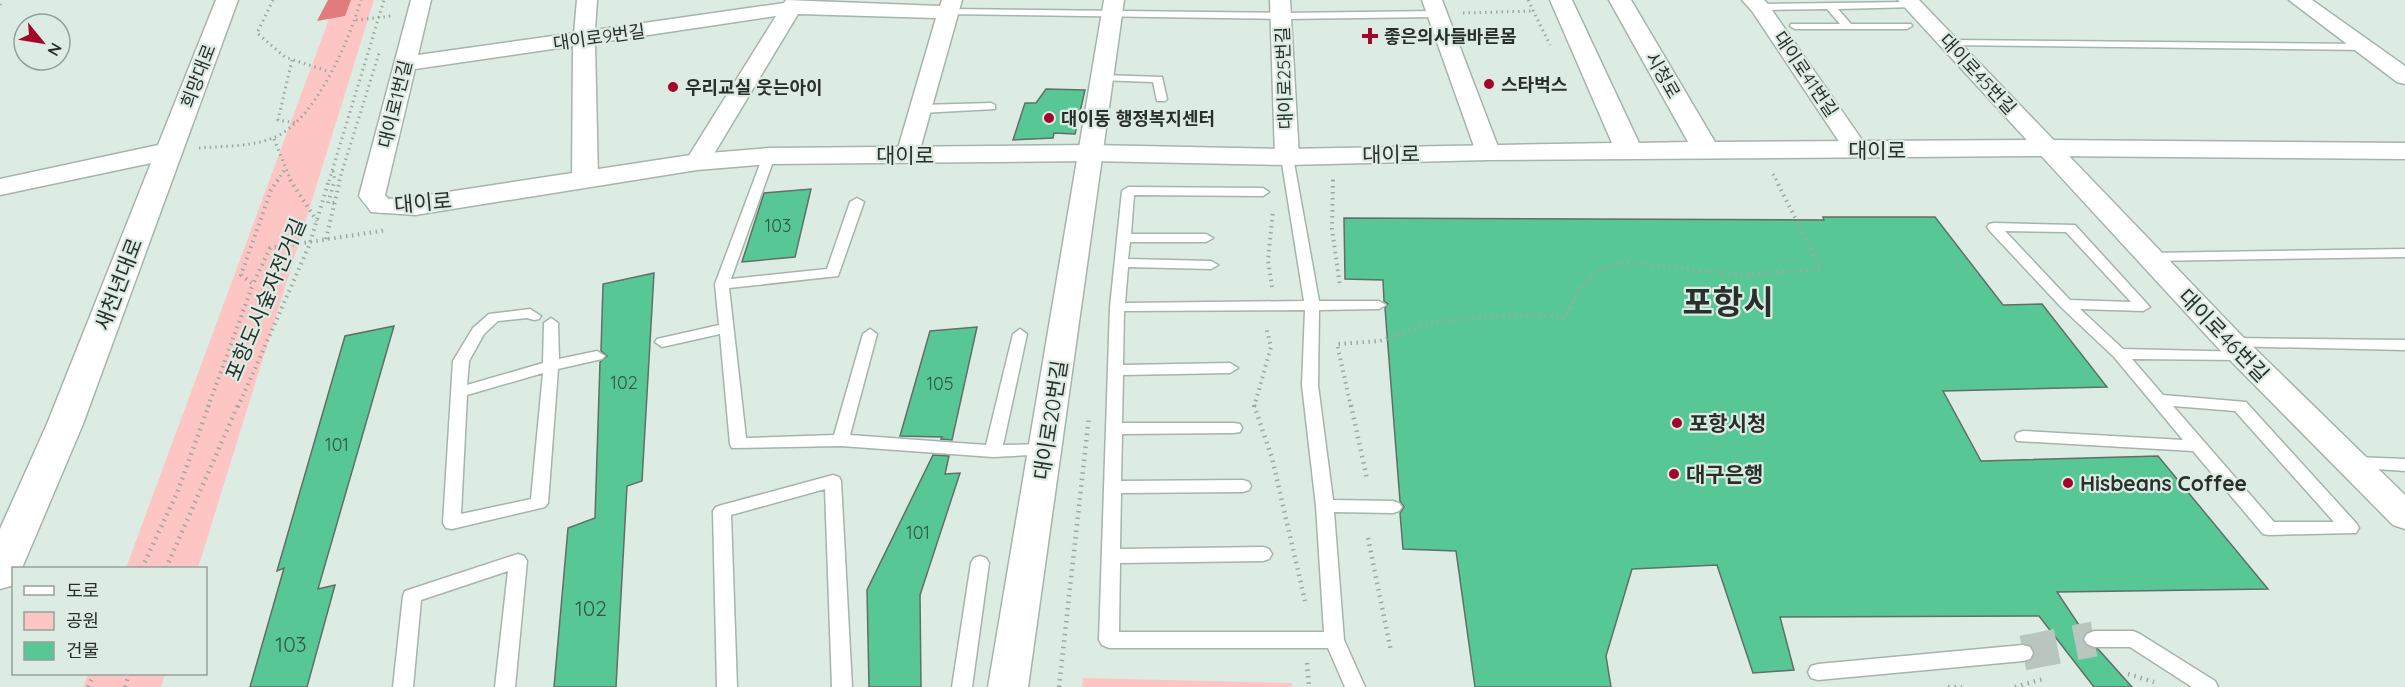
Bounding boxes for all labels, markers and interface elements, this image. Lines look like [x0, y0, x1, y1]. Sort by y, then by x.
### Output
north arrow [12, 12, 72, 72]
street label: 대이로9번길 [551, 19, 647, 55]
place label: 좋은의사들바른몸 [1384, 25, 1516, 48]
street label: 대이로25번길 [1271, 26, 1297, 130]
marker: 좋은의사들바른몸 [1361, 27, 1379, 45]
street label: 대이로41번길 [1769, 27, 1843, 121]
street label: 대이로45번길 [1935, 29, 2021, 119]
text: N [43, 39, 67, 60]
street label: 희망대로 [175, 41, 221, 111]
street label: 시청로 [1641, 48, 1685, 102]
street label: 대이로1번길 [373, 58, 417, 150]
place label: 스타벅스 [1501, 73, 1567, 96]
place label: 우리교실 웃는아이 [685, 76, 823, 99]
marker: 스타벅스 [1482, 77, 1496, 91]
marker: 우리교실 웃는아이 [666, 80, 680, 94]
place label: 대이동 행정복지센터 [1061, 107, 1215, 130]
marker: 대이동 행정복지센터 [1042, 111, 1056, 125]
street label: 대이로 [1848, 137, 1906, 163]
street label: 대이로 [1362, 140, 1420, 168]
street label: 대이로 [876, 142, 934, 168]
street label: 대이로 [393, 187, 453, 217]
street label: 포항도시숲자전거길 [219, 214, 311, 384]
house number: 103 [765, 214, 791, 237]
street label: 새천년대로 [89, 234, 147, 334]
district label: 포항시 [1682, 281, 1774, 322]
street label: 대이로46번길 [2173, 283, 2275, 387]
street label: 대이로20번길 [1028, 358, 1072, 482]
house number: 102 [610, 371, 638, 394]
house number: 105 [926, 372, 954, 395]
place label: 포항시청 [1689, 410, 1766, 436]
marker: 포항시청 [1670, 416, 1684, 430]
house number: 101 [325, 433, 349, 456]
place label: 대구은행 [1686, 461, 1763, 487]
marker: 대구은행 [1667, 467, 1681, 481]
place label: Hisbeans Coffee [2080, 470, 2247, 496]
marker: Hisbeans Coffee [2061, 476, 2075, 490]
house number: 101 [906, 521, 930, 544]
legend [12, 567, 207, 675]
text: 도로 [66, 579, 99, 602]
house number: 102 [575, 595, 607, 621]
text: 공원 [66, 609, 99, 632]
house number: 103 [275, 631, 307, 657]
text: 건물 [66, 639, 99, 662]

